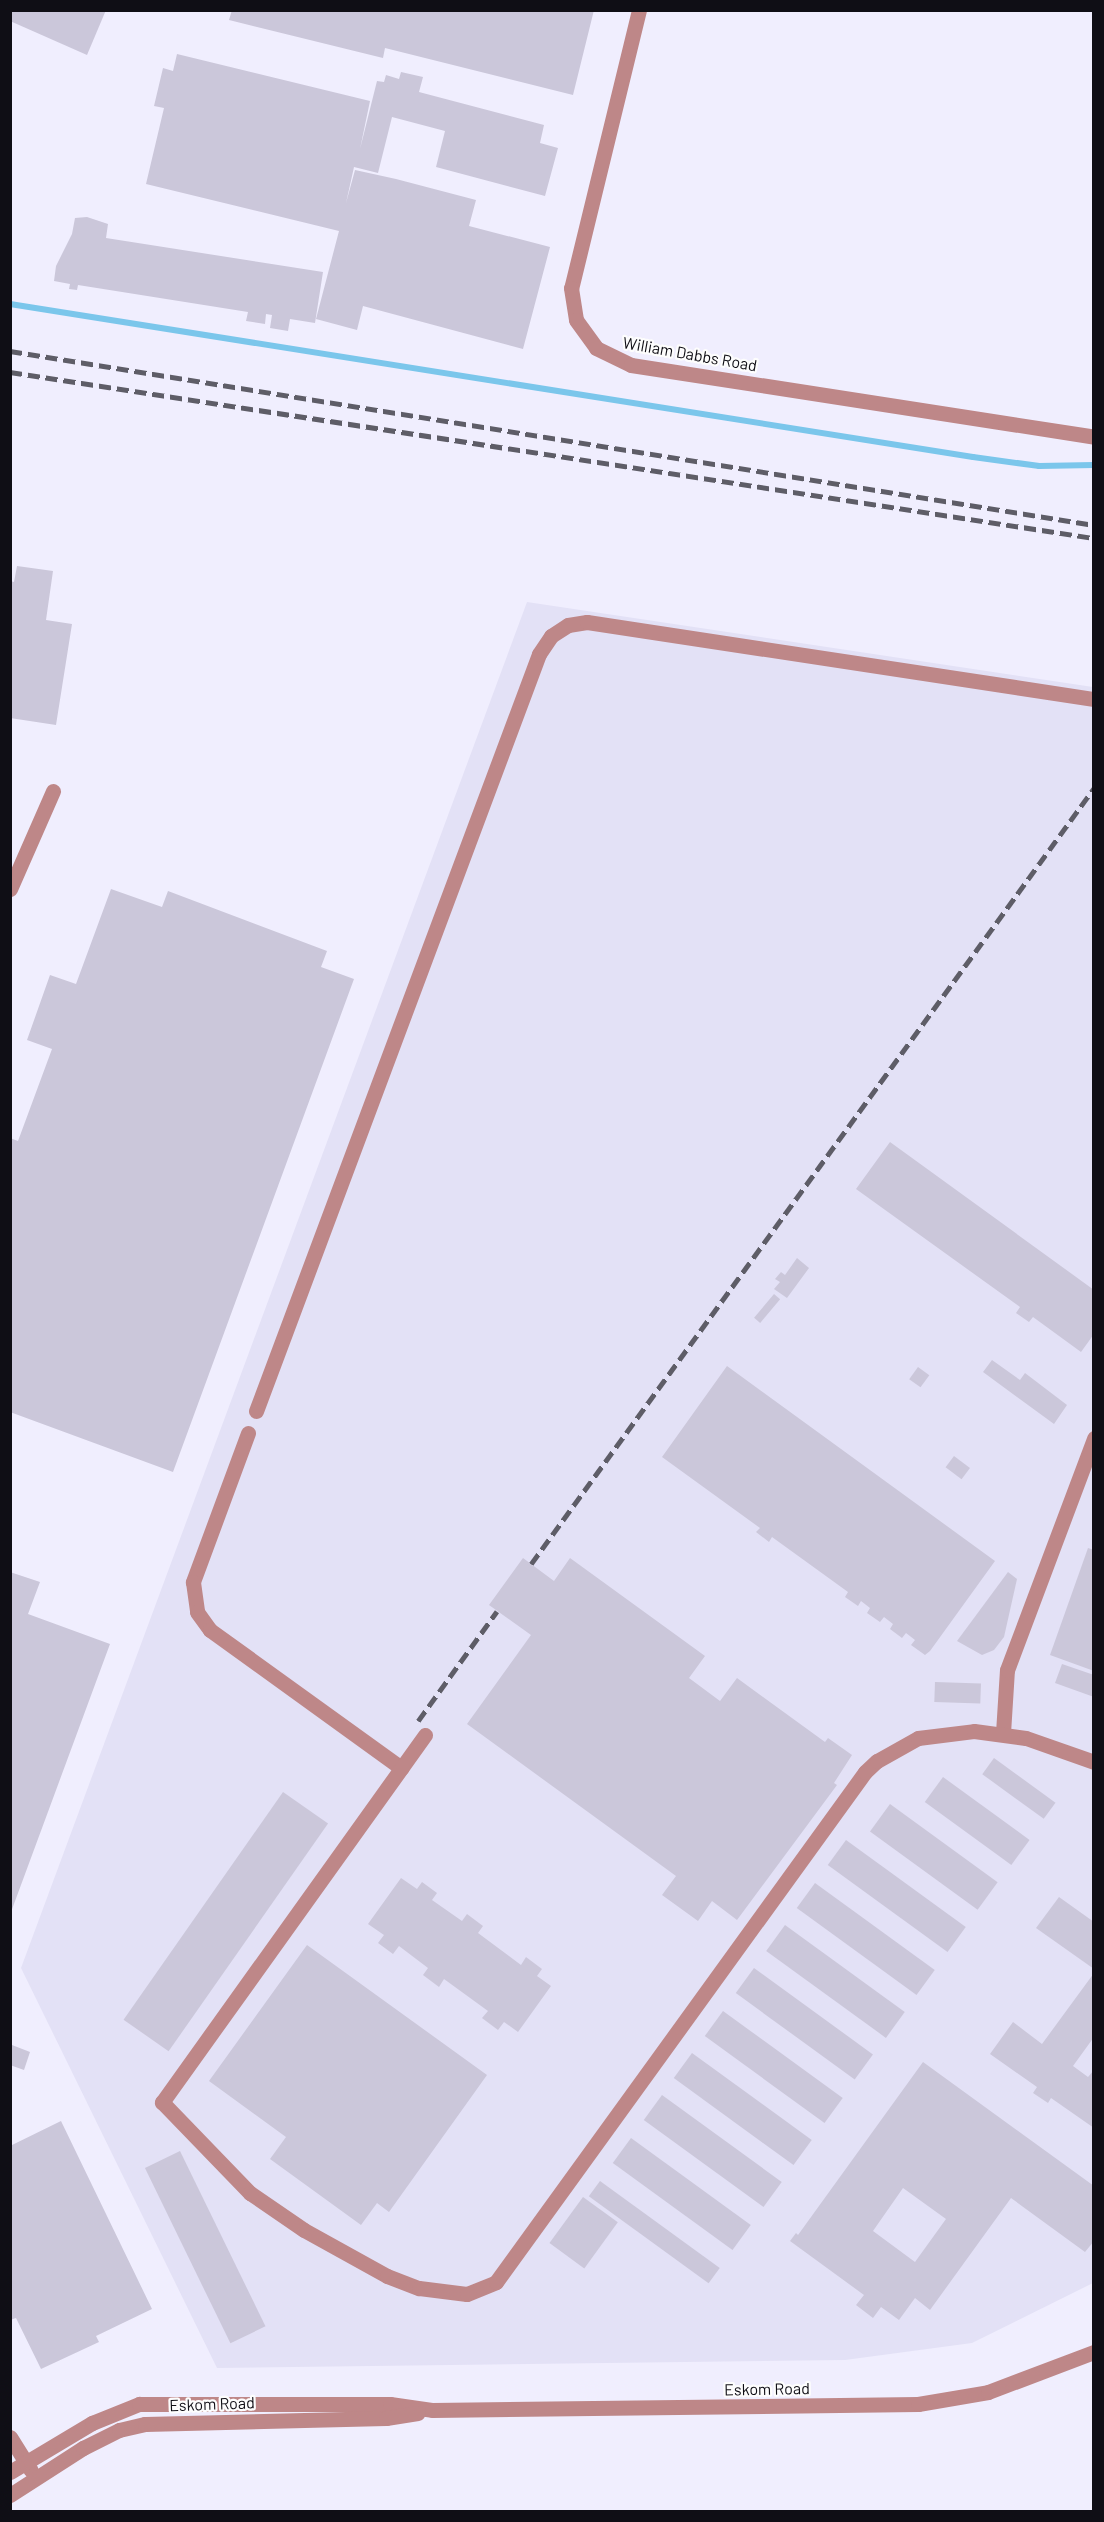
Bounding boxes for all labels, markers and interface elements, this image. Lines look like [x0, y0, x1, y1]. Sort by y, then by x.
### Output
street label: William Dabbs Road [621, 333, 759, 375]
street label: Eskom Road [724, 2379, 810, 2399]
street label: Eskom Road [169, 2393, 255, 2415]

